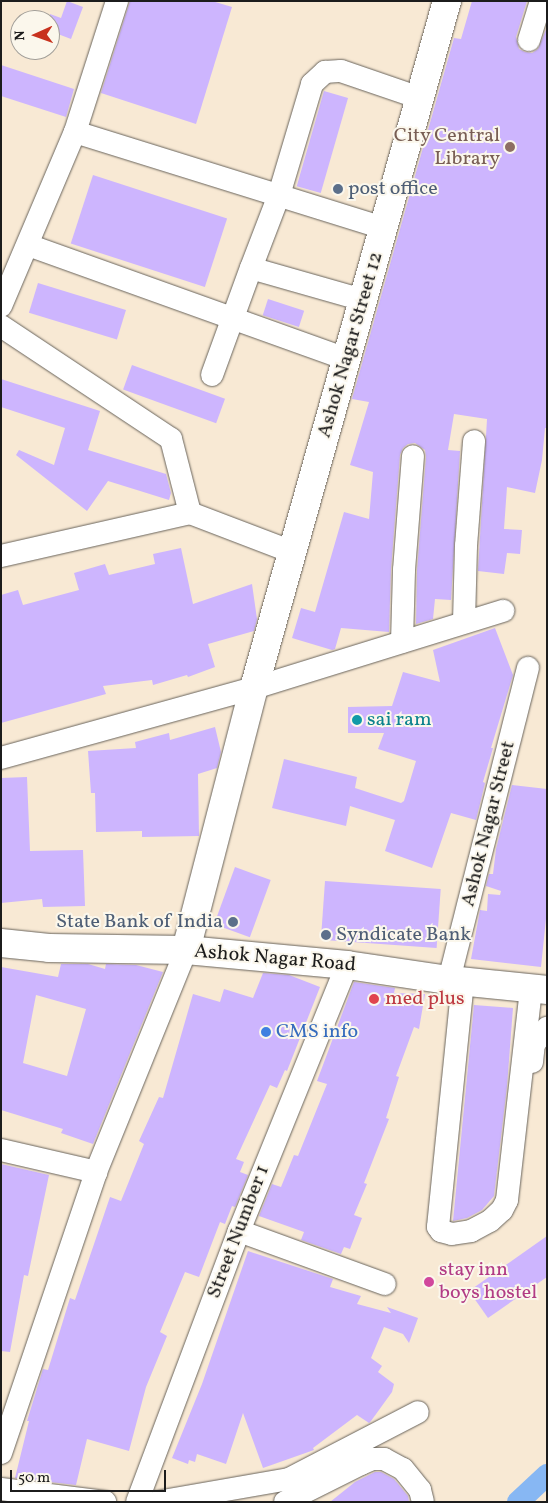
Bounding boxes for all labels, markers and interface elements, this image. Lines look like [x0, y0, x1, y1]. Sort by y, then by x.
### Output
north arrow [10, 10, 60, 60]
text: N [11, 30, 30, 41]
place label: City Central Library [393, 124, 500, 171]
marker: City Central Library [504, 141, 516, 153]
place label: post office [348, 177, 438, 201]
marker: post office [332, 183, 344, 195]
street label: Ashok Nagar Street 12 [313, 249, 389, 441]
place label: sai ram [367, 708, 432, 732]
marker: sai ram [351, 714, 363, 726]
street label: Ashok Nagar Street [457, 739, 521, 909]
place label: State Bank of India [58, 910, 223, 934]
marker: State Bank of India [227, 916, 239, 928]
place label: Syndicate Bank [336, 923, 471, 947]
marker: Syndicate Bank [320, 929, 332, 941]
street label: Ashok Nagar Road [193, 940, 357, 978]
place label: med plus [385, 987, 465, 1011]
marker: med plus [367, 992, 381, 1006]
place label: CMS info [276, 1020, 358, 1044]
marker: CMS info [260, 1026, 272, 1038]
street label: Street Number 1 [203, 1162, 275, 1302]
place label: stay inn boys hostel [439, 1258, 537, 1305]
marker: stay inn boys hostel [423, 1276, 435, 1288]
scale bar [12, 1460, 169, 1492]
text: 50 m [18, 1468, 50, 1489]

